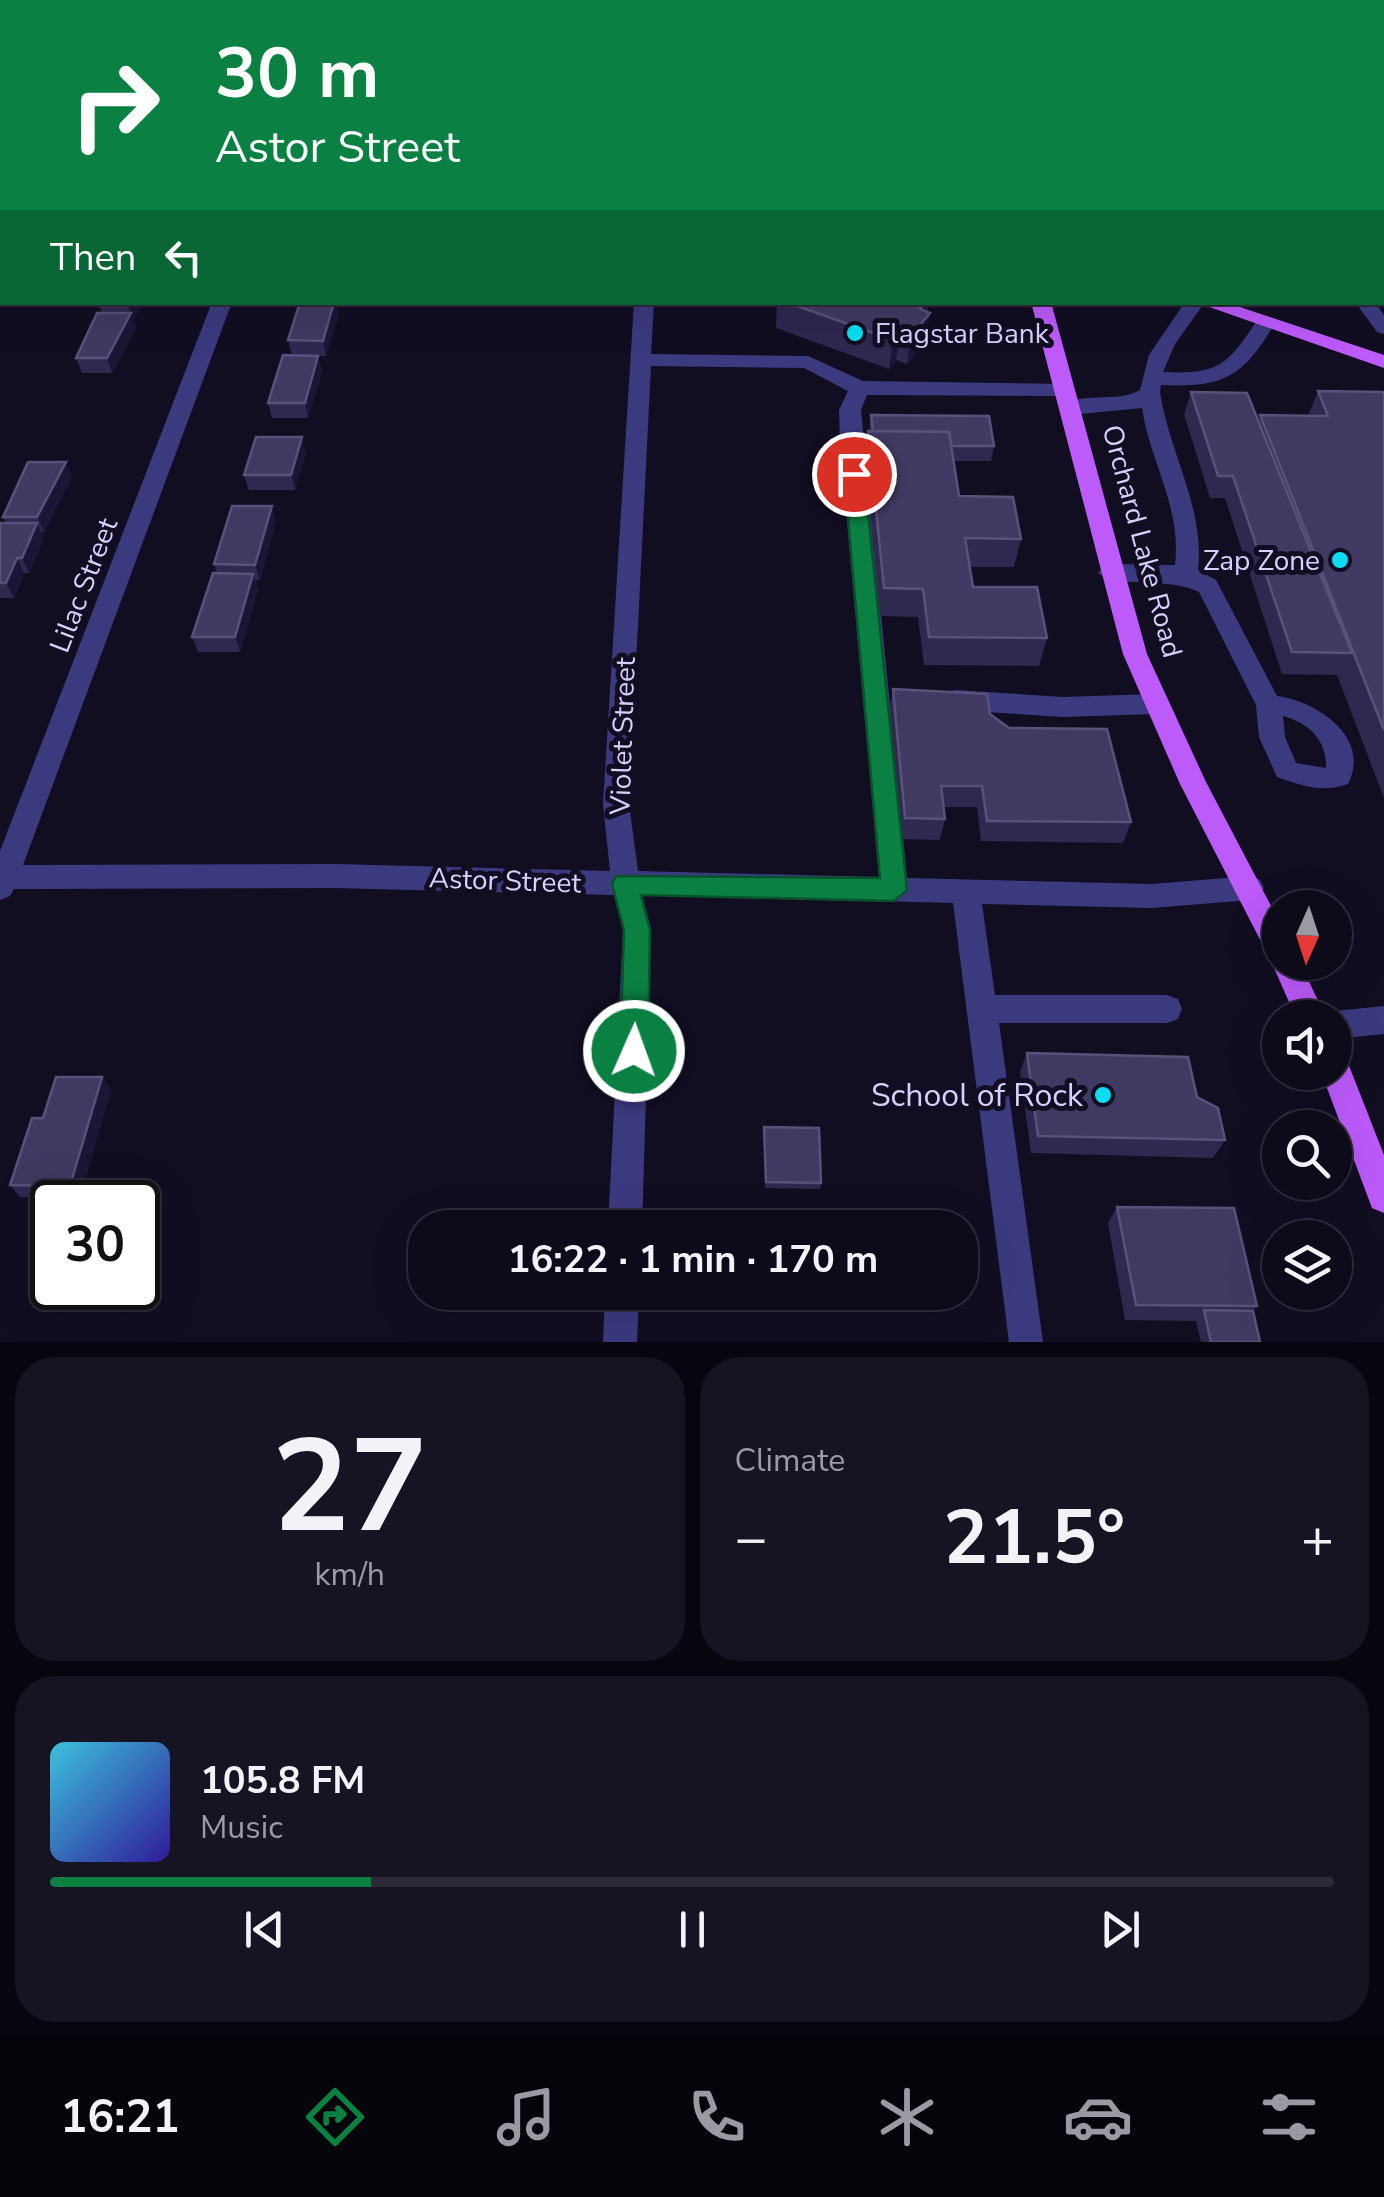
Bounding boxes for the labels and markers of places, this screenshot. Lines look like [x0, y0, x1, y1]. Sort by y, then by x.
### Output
place label: Flagstar Bank [875, 315, 1050, 353]
marker: Flagstar Bank [844, 322, 866, 344]
pin [812, 432, 897, 517]
place label: Zap Zone [1203, 542, 1320, 580]
marker: Zap Zone [1329, 549, 1351, 571]
place label: School of Rock [871, 1074, 1084, 1117]
marker: School of Rock [1092, 1084, 1114, 1106]

